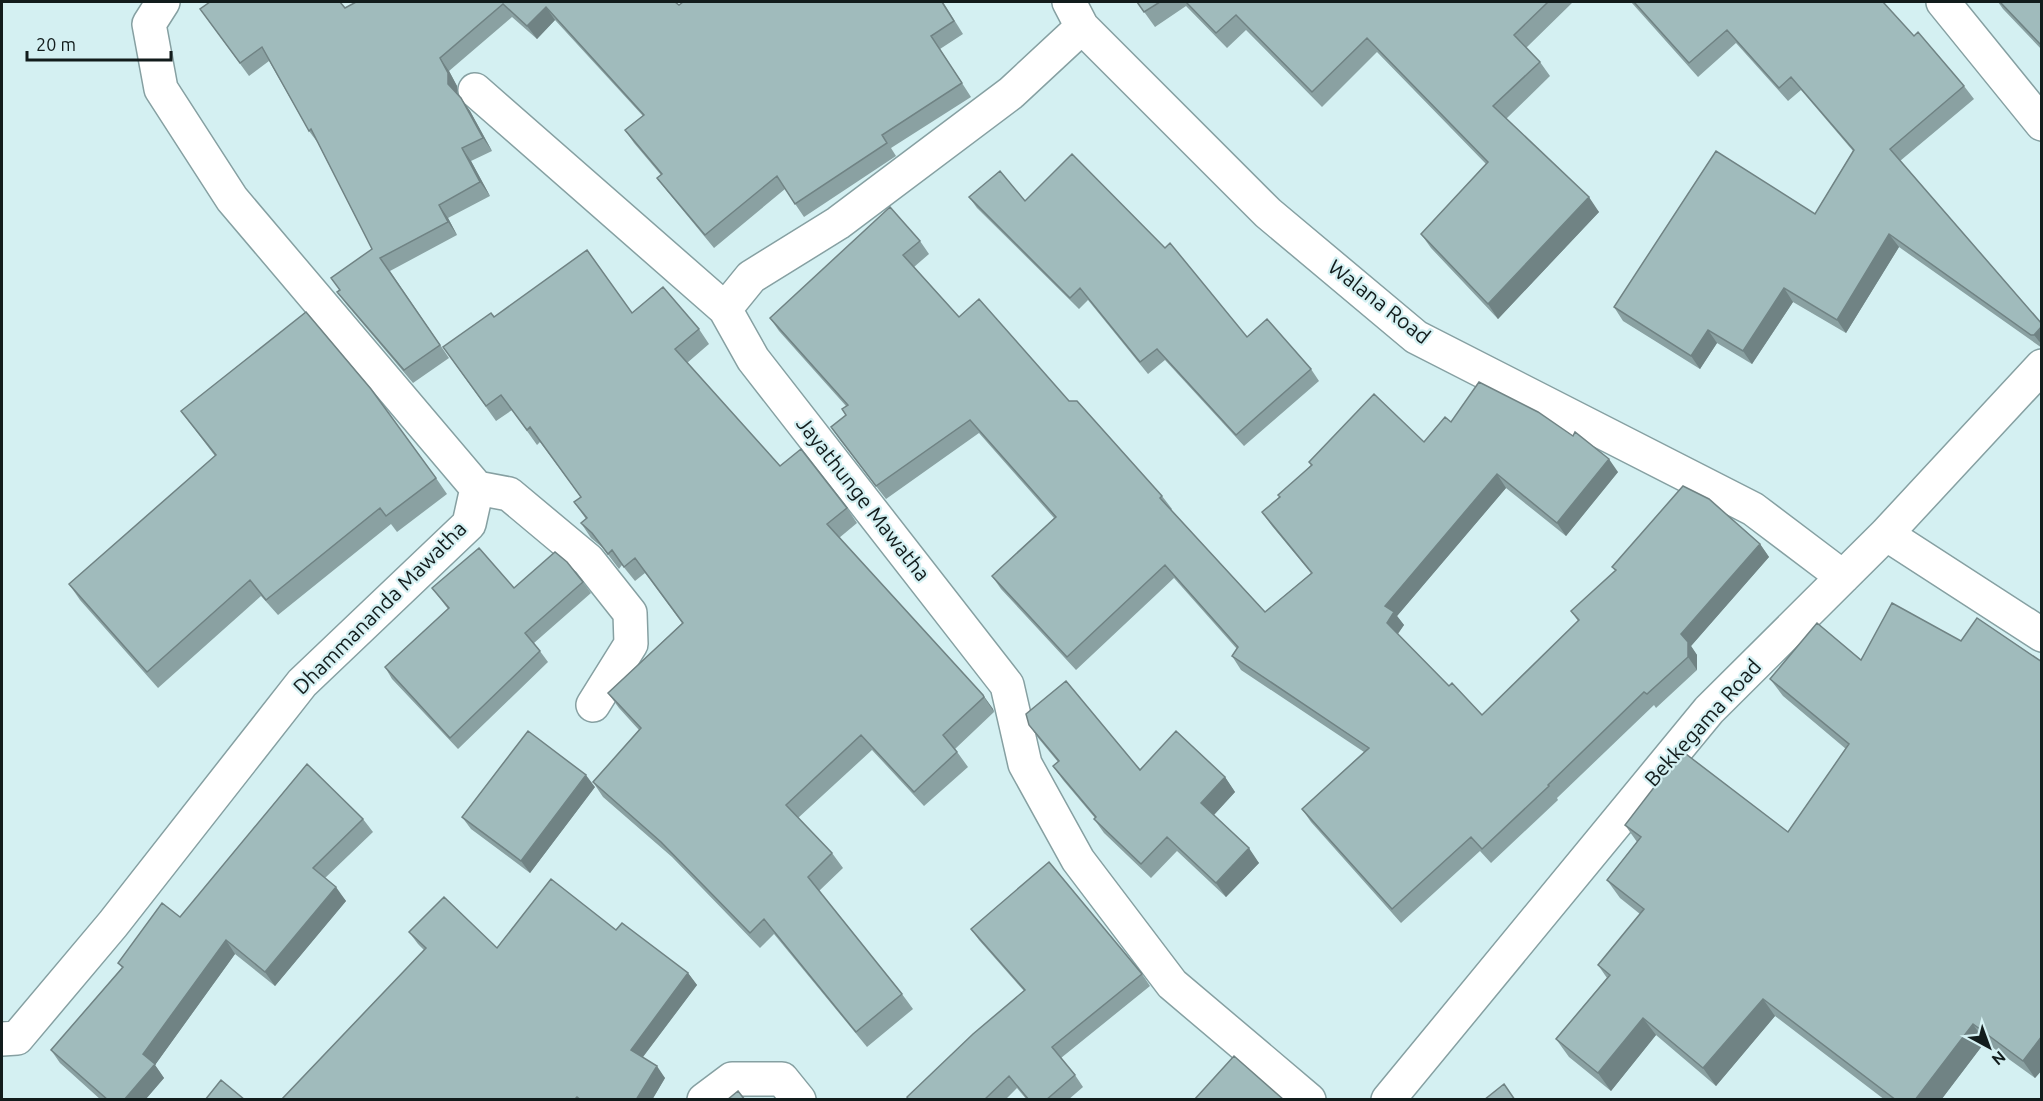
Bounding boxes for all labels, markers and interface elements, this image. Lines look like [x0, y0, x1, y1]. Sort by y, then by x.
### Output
scale bar [27, 24, 171, 62]
text: 20 m [36, 34, 76, 54]
street label: Walana Road [1324, 254, 1435, 348]
street label: Jayathunge Mawatha [792, 411, 935, 585]
street label: Dhammananda Mawatha [288, 516, 471, 699]
street label: Bekkegama Road [1639, 654, 1765, 791]
north arrow [1959, 1017, 2019, 1077]
text: N [1988, 1048, 2009, 1069]

